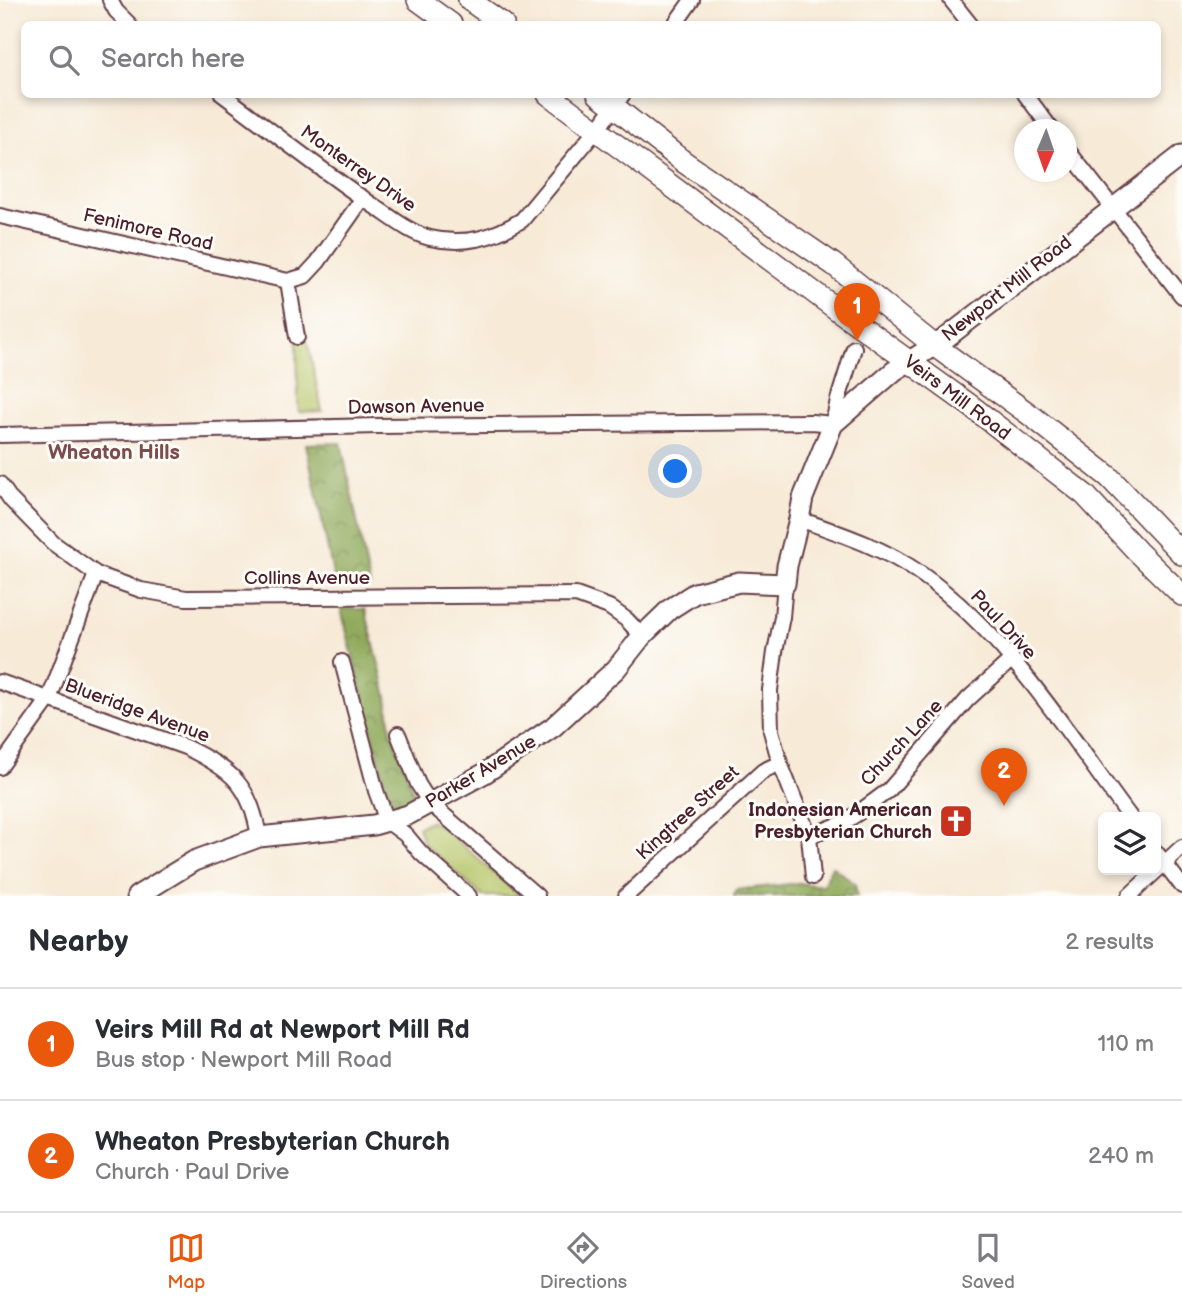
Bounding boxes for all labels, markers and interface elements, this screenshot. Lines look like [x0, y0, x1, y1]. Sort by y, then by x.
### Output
search box [21, 21, 1161, 98]
icon: search [45, 41, 83, 79]
text: Search here [101, 44, 245, 75]
north arrow [1014, 119, 1077, 182]
street label: Monterrey Drive [296, 121, 420, 217]
street label: Fenimore Road [81, 204, 215, 256]
street label: Newport Mill Road [937, 231, 1077, 347]
pin: 1 [834, 283, 880, 341]
street label: Veirs Mill Road [899, 350, 1015, 446]
street label: Dawson Avenue [347, 394, 485, 420]
district label: Wheaton Hills [48, 440, 180, 465]
your location [658, 454, 692, 488]
street label: Collins Avenue [244, 567, 370, 590]
street label: Paul Drive [965, 585, 1041, 665]
street label: Blueridge Avenue [61, 674, 213, 748]
street label: Church Lane [856, 695, 948, 791]
street label: Parker Avenue [422, 730, 540, 814]
pin: 2 [981, 748, 1027, 806]
street label: Kingtree Street [632, 761, 744, 865]
place label: Indonesian American Presbyterian Church [748, 799, 932, 844]
church icon: Indonesian American Presbyterian Church [937, 802, 975, 840]
map controls [1098, 812, 1161, 875]
button: layers [1098, 812, 1161, 875]
text: Nearby [28, 924, 128, 960]
text: 2 results [1065, 928, 1154, 956]
text: Veirs Mill Rd at Newport Mill Rd [95, 1015, 470, 1046]
text: 1 [46, 1030, 56, 1058]
text: 110 m [1097, 1030, 1154, 1058]
text: Bus stop · Newport Mill Road [95, 1046, 392, 1074]
text: Wheaton Presbyterian Church [95, 1127, 450, 1158]
text: 2 [44, 1142, 58, 1170]
text: 240 m [1088, 1142, 1154, 1170]
text: Church · Paul Drive [95, 1158, 289, 1186]
tab: Map [167, 1229, 205, 1294]
tab: Directions [540, 1229, 627, 1294]
tab: Saved [961, 1229, 1015, 1294]

